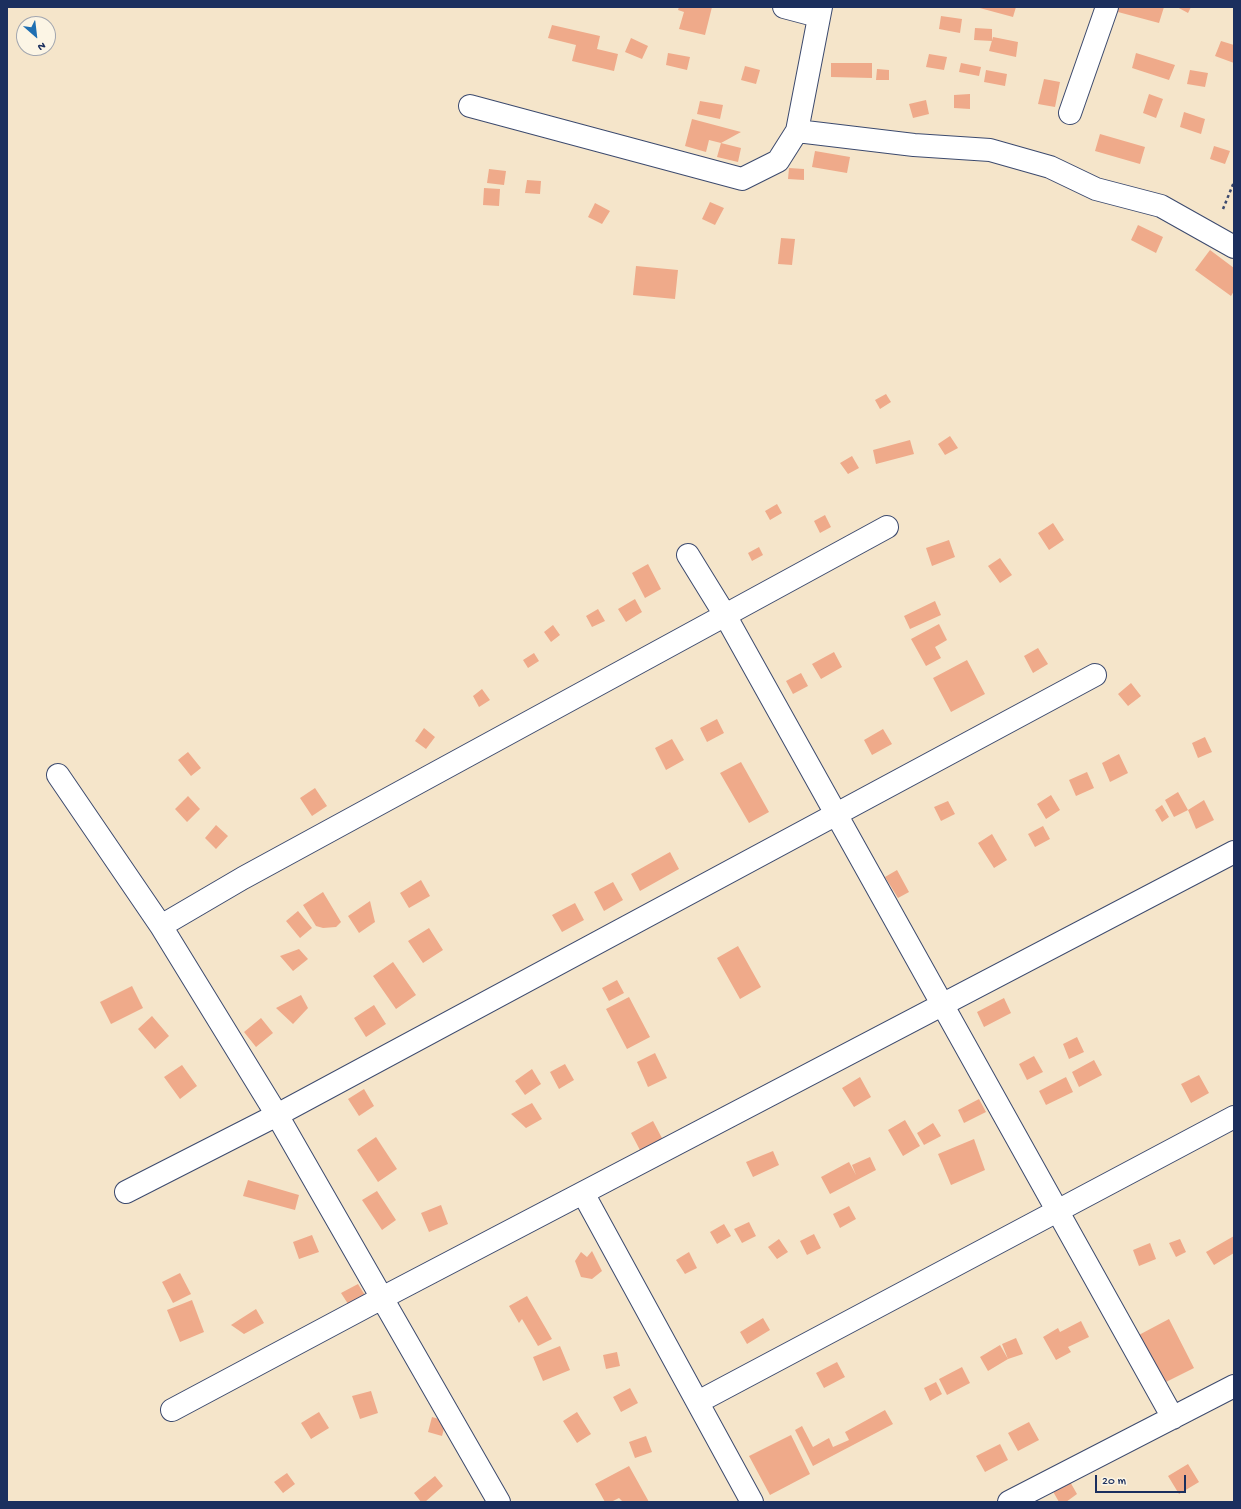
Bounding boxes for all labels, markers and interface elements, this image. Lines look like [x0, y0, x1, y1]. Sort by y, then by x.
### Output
north arrow [16, 16, 56, 56]
text: N [35, 39, 47, 53]
scale bar [1097, 1467, 1188, 1493]
text: 20 m [1102, 1475, 1126, 1489]

